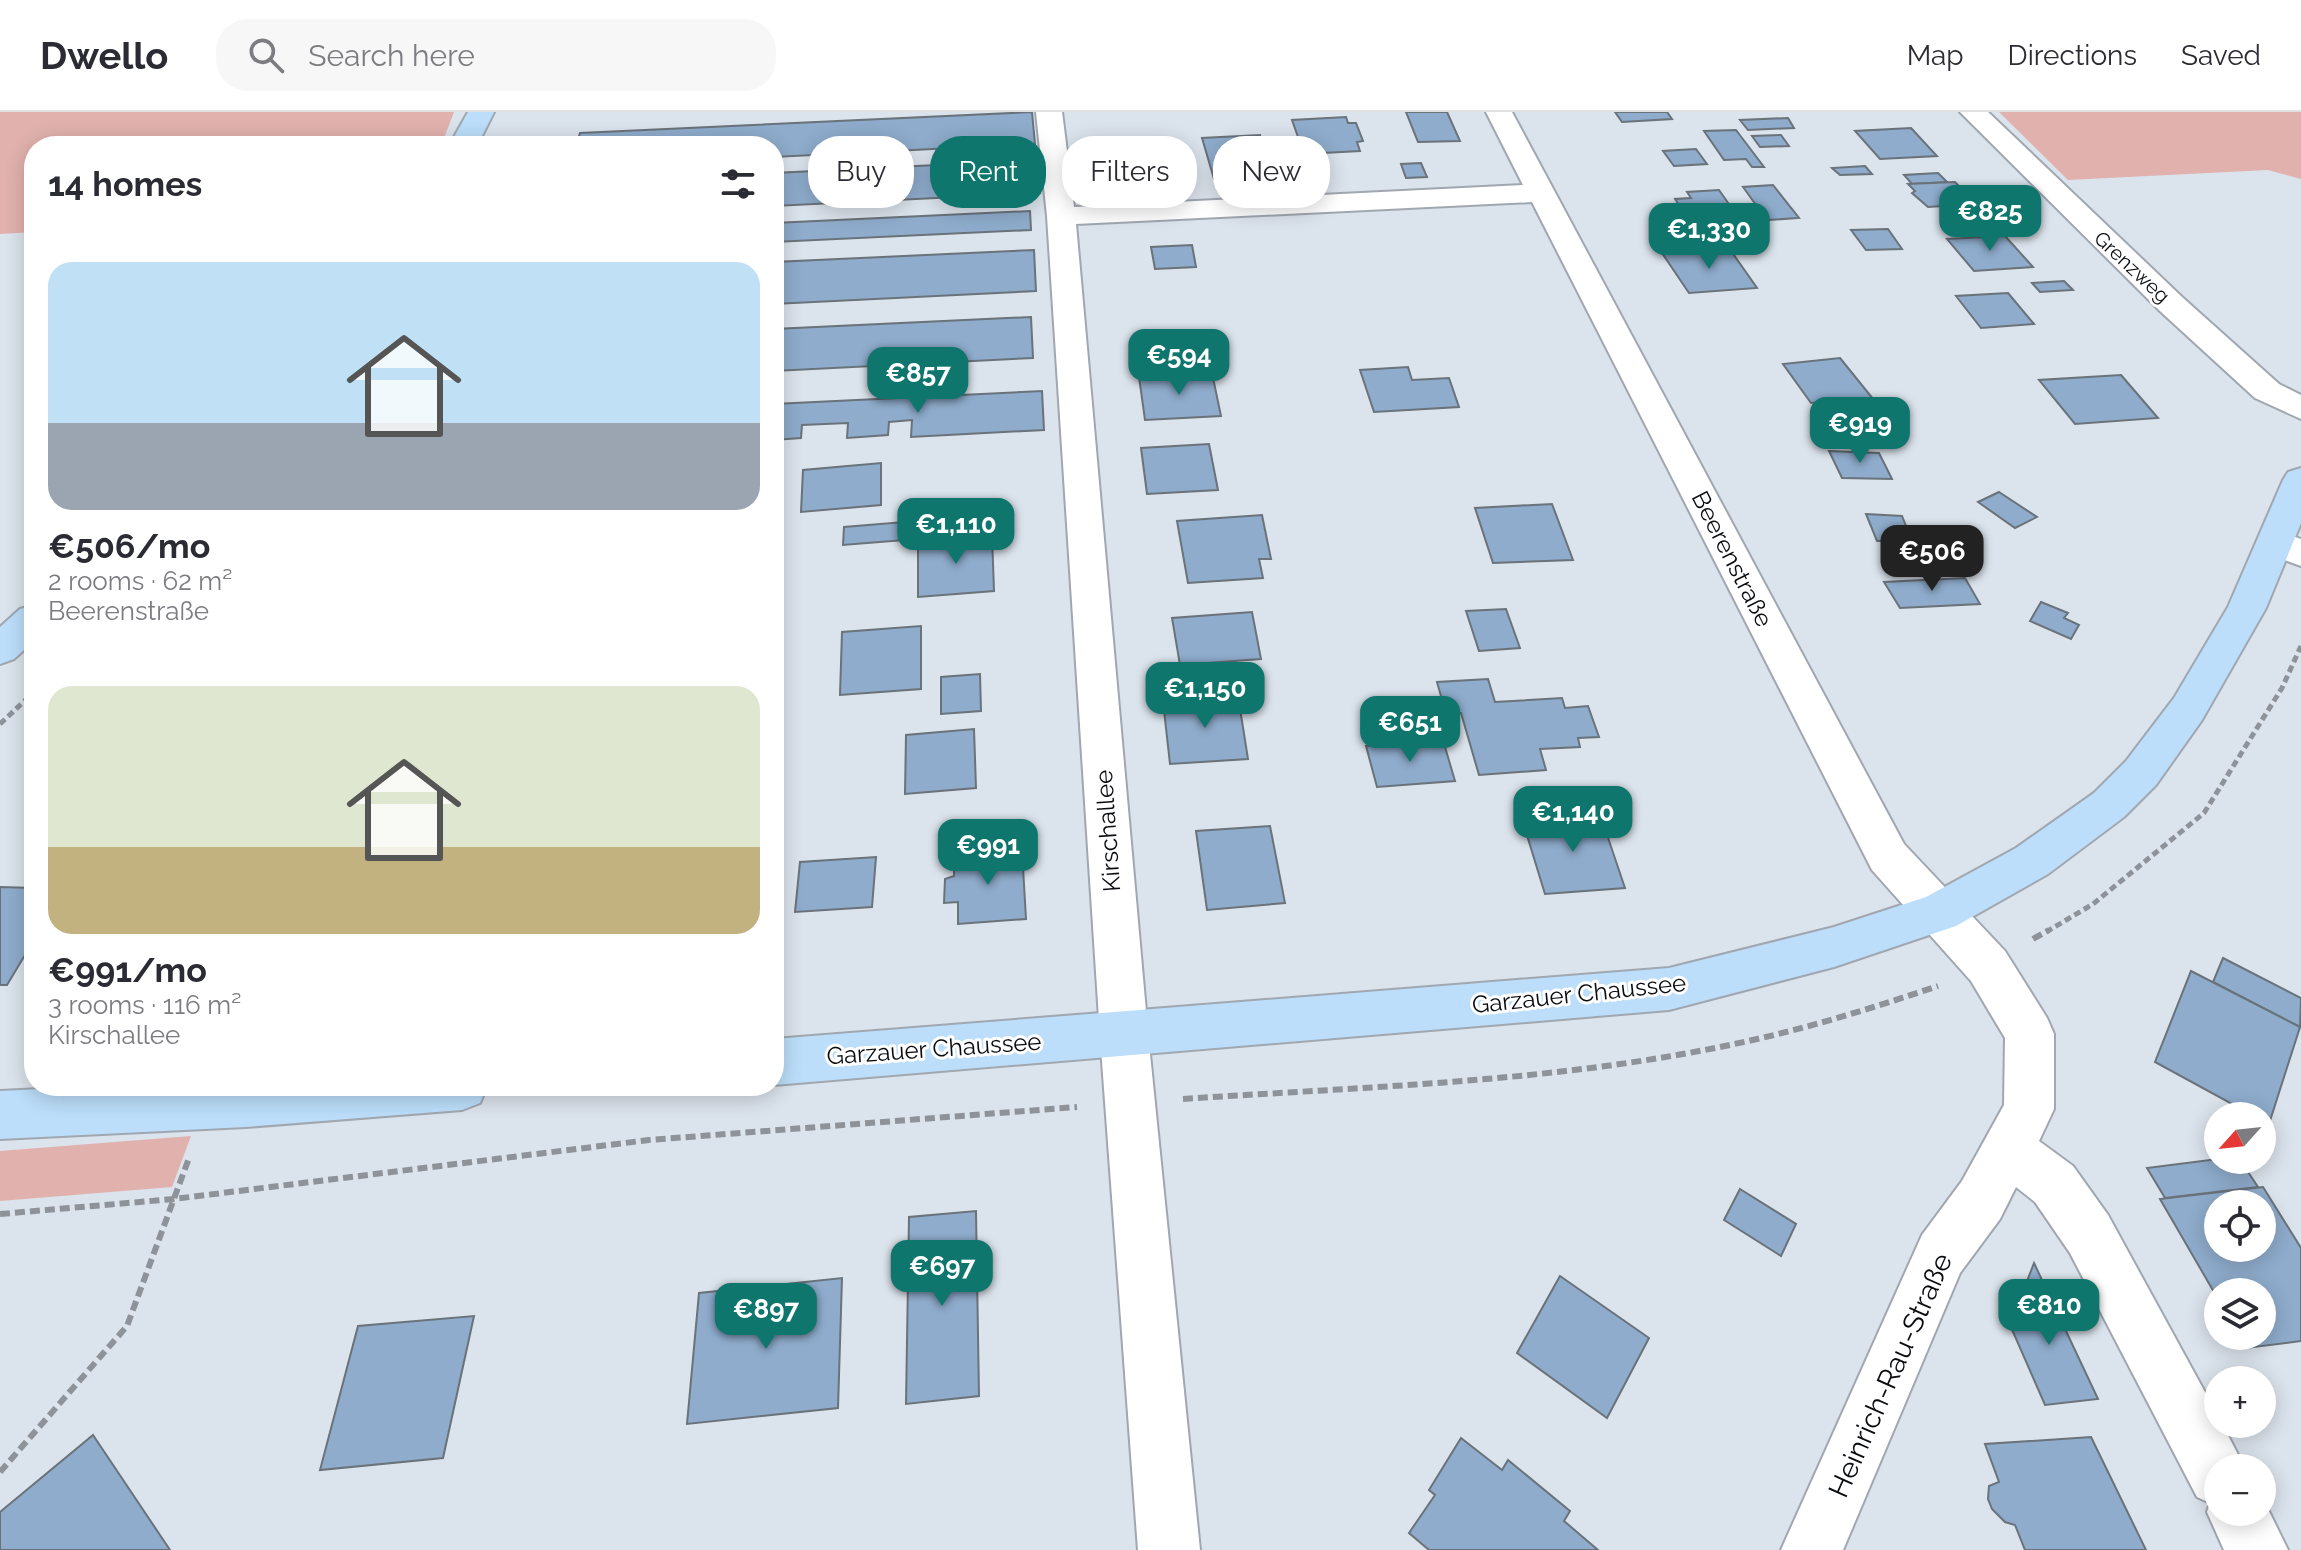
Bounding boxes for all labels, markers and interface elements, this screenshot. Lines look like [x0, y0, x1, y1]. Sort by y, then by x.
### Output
search box [216, 19, 776, 91]
text: Dwello [40, 33, 168, 78]
icon: search [244, 33, 288, 77]
text: Search here [308, 38, 475, 73]
text: Map [1907, 39, 1964, 72]
text: Directions [2008, 39, 2137, 72]
text: Saved [2181, 39, 2261, 72]
chip: Buy [808, 136, 914, 208]
chip: Rent [930, 136, 1046, 208]
chip: Filters [1062, 136, 1197, 208]
chip: New [1213, 136, 1330, 208]
icon: filters [716, 162, 760, 206]
text: 14 homes [48, 164, 202, 204]
pin: €825 [1943, 185, 2037, 253]
text: €825 [1957, 196, 2023, 226]
pin: €1,330 [1644, 203, 1774, 271]
text: €1,330 [1667, 214, 1751, 244]
street label: Grenzweg [2089, 226, 2175, 308]
icon: home [332, 314, 476, 458]
pin: €594 [1132, 329, 1226, 397]
text: €594 [1146, 340, 1212, 370]
pin: €857 [871, 347, 965, 415]
text: €857 [885, 358, 951, 388]
pin: €919 [1813, 397, 1907, 465]
text: €919 [1828, 408, 1892, 438]
street label: Beerenstraße [1686, 486, 1779, 632]
pin: €1,110 [891, 498, 1021, 566]
text: €1,110 [915, 509, 997, 539]
pin: €506 [1885, 525, 1979, 593]
text: €506/mo [48, 526, 210, 566]
text: €506 [1899, 536, 1965, 566]
text: 2 rooms · 62 m² [48, 566, 232, 596]
text: Beerenstraße [48, 596, 209, 626]
pin: €1,150 [1140, 662, 1270, 730]
text: €1,150 [1164, 673, 1246, 703]
pin: €651 [1363, 696, 1457, 764]
text: €651 [1378, 707, 1442, 737]
icon: home [332, 738, 476, 882]
street label: Kirschallee [1089, 769, 1126, 893]
pin: €1,140 [1508, 786, 1638, 854]
text: €1,140 [1531, 797, 1615, 827]
pin: €991 [941, 819, 1035, 887]
text: €991 [956, 830, 1020, 860]
text: €991/mo [48, 950, 207, 990]
street label: Garzauer Chaussee [1470, 968, 1687, 1019]
text: 3 rooms · 116 m² [48, 990, 241, 1020]
text: Kirschallee [48, 1020, 180, 1050]
street label: Garzauer Chaussee [826, 1027, 1042, 1070]
north arrow [2204, 1102, 2276, 1174]
map controls [2204, 1102, 2276, 1526]
button: locate [2204, 1190, 2276, 1262]
pin: €697 [895, 1240, 989, 1308]
street label: Heinrich-Rau-Straße [1822, 1248, 1959, 1502]
text: €697 [909, 1251, 975, 1281]
button: layers [2204, 1278, 2276, 1350]
pin: €810 [2002, 1279, 2096, 1347]
pin: €897 [719, 1283, 813, 1351]
text: €810 [2016, 1290, 2082, 1320]
text: €897 [733, 1294, 799, 1324]
button: + [2204, 1366, 2276, 1438]
button: − [2204, 1454, 2276, 1526]

